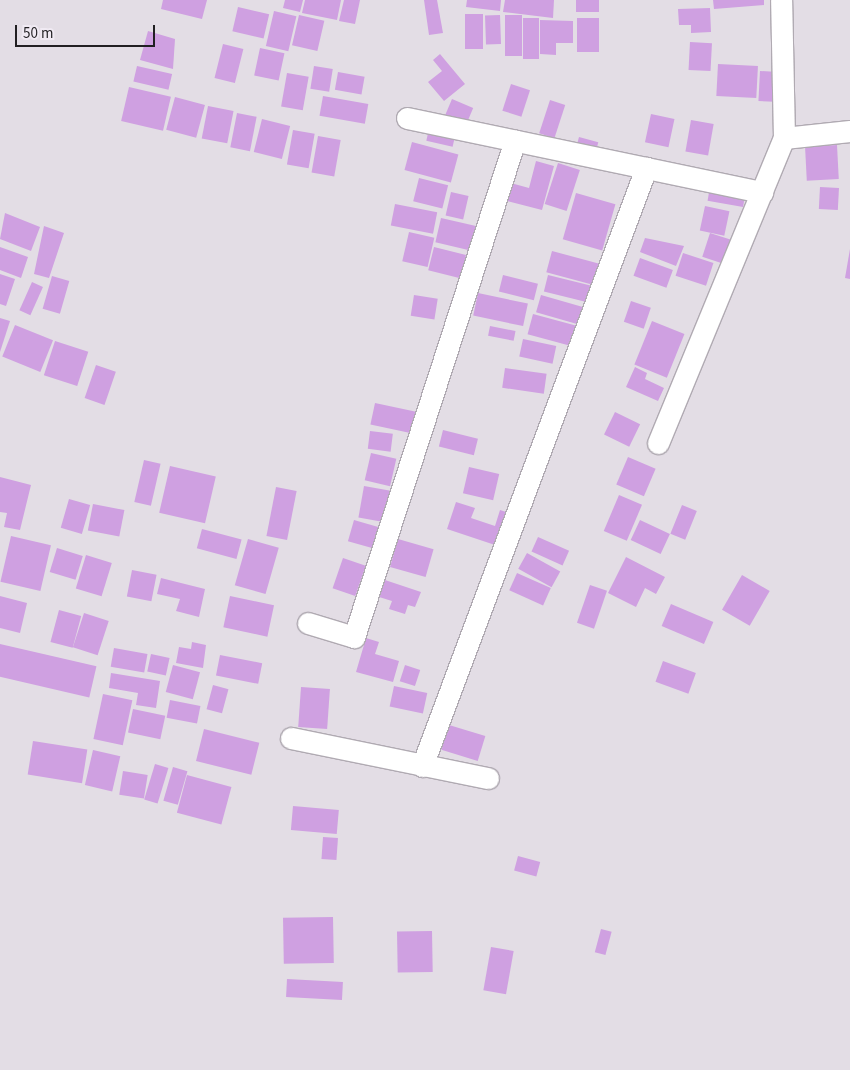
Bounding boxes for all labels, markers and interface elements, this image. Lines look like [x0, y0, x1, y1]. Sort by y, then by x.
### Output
scale bar [18, 15, 158, 47]
text: 50 m [23, 23, 53, 44]

